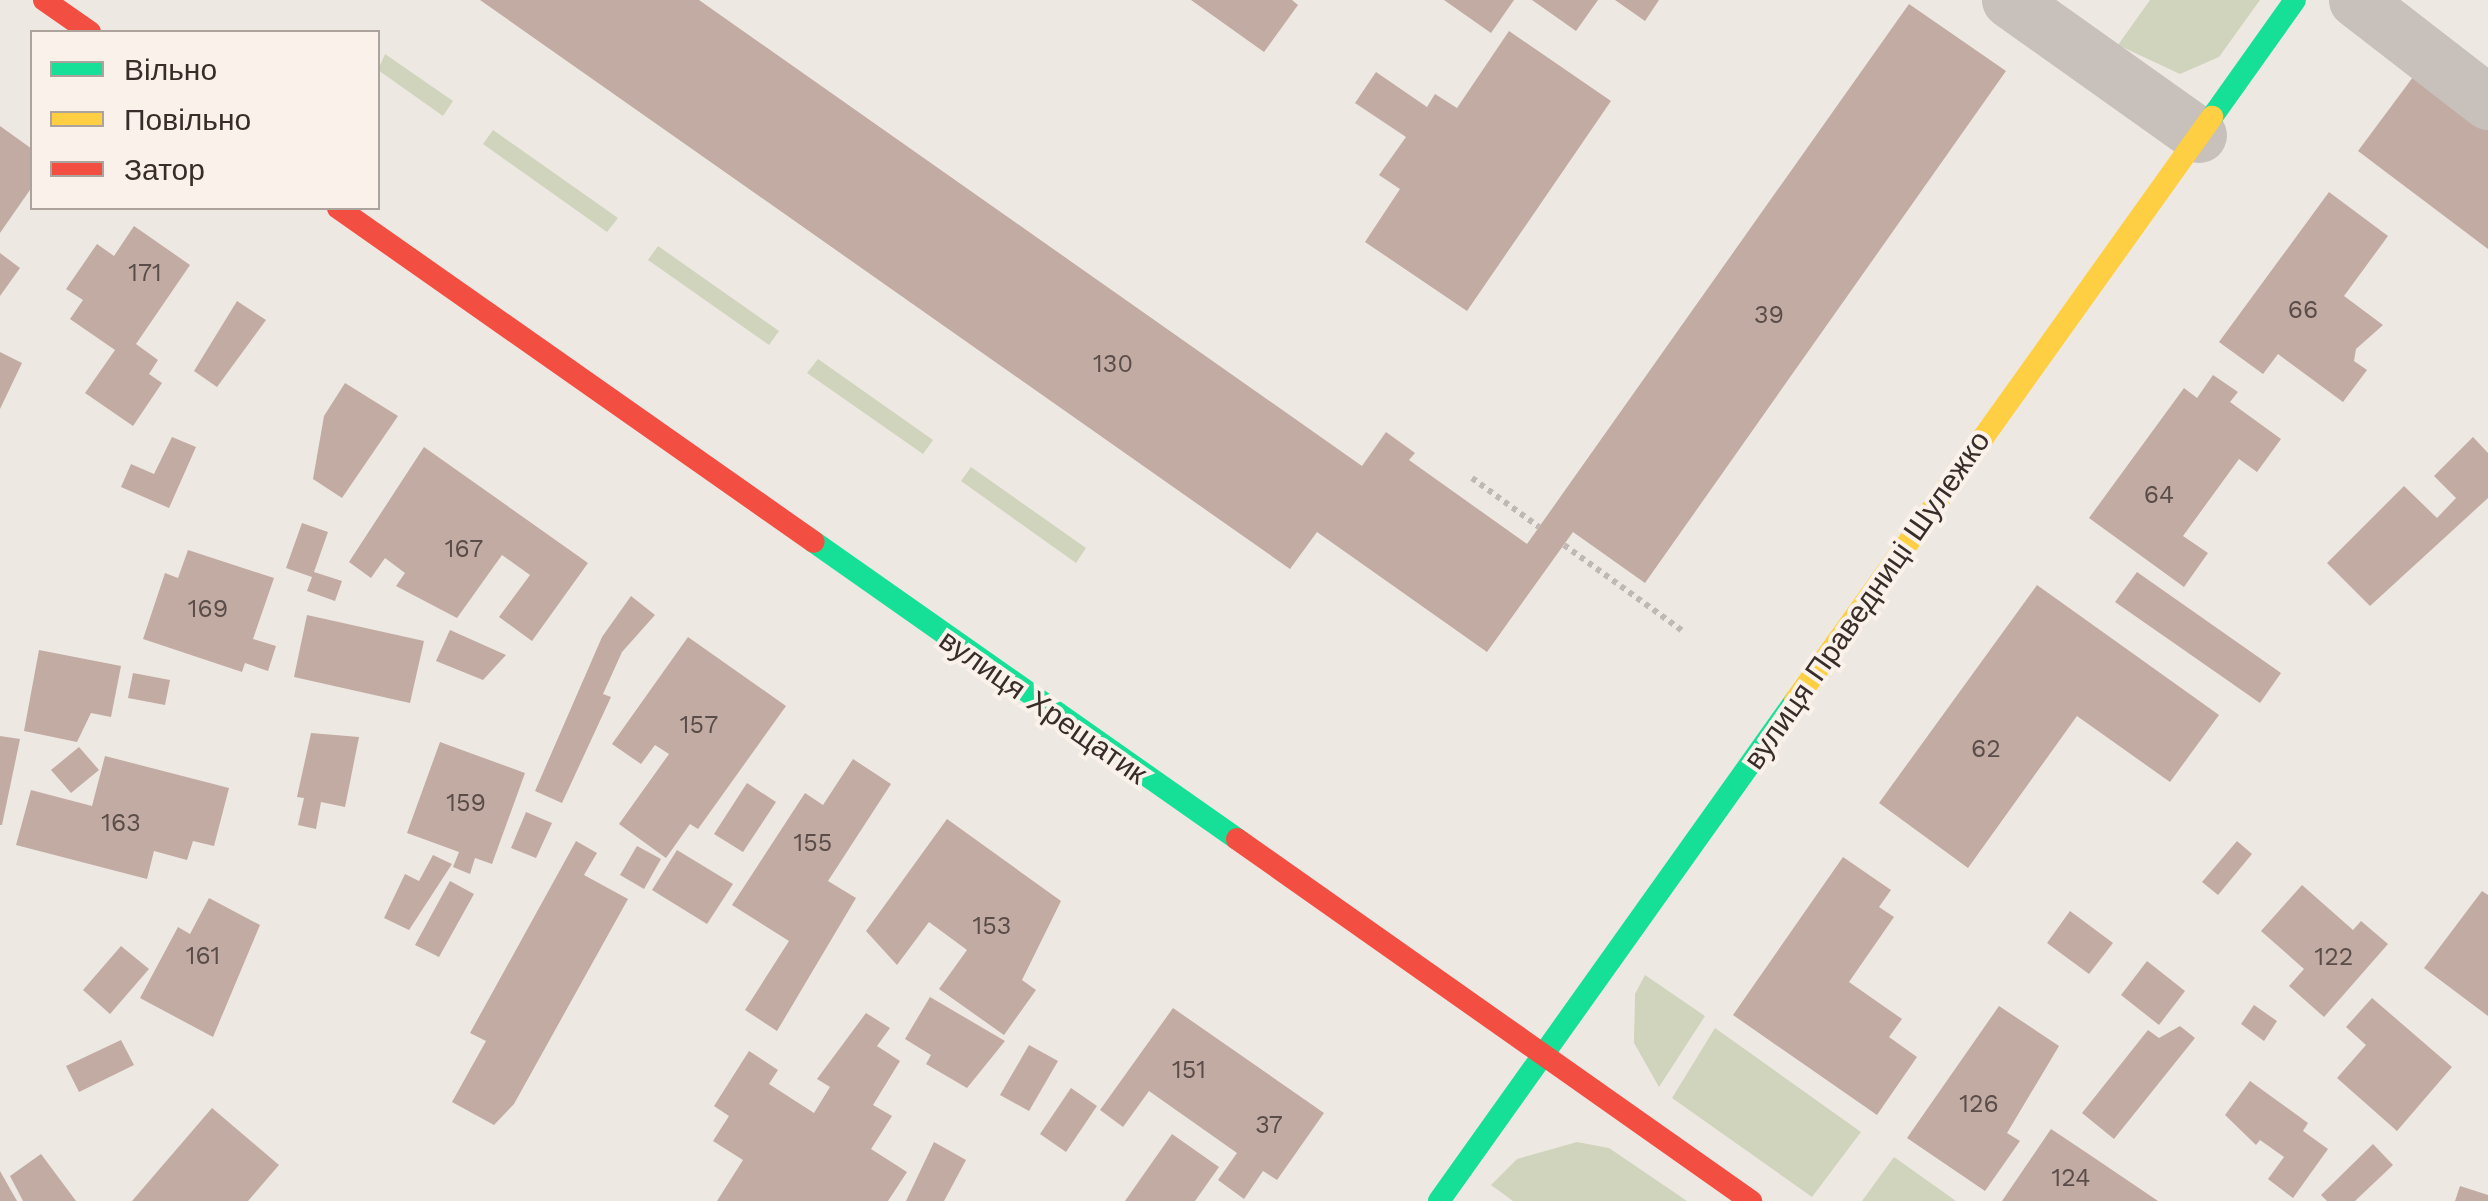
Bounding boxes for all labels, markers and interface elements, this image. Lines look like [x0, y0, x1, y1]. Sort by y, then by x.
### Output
legend [30, 30, 380, 210]
text: Вільно [124, 52, 217, 87]
text: Повільно [124, 102, 251, 137]
text: Затор [124, 152, 205, 187]
house number: 171 [128, 258, 162, 288]
house number: 66 [2288, 295, 2318, 325]
house number: 39 [1754, 300, 1784, 330]
house number: 130 [1093, 349, 1133, 379]
street label: вулиця Праведниці Шулежко [1736, 424, 1998, 776]
house number: 64 [2144, 480, 2174, 510]
house number: 167 [445, 534, 483, 564]
house number: 169 [188, 594, 228, 624]
street label: вулиця Хрещатик [932, 622, 1154, 792]
house number: 157 [680, 710, 718, 740]
house number: 62 [1971, 734, 2001, 764]
house number: 159 [446, 788, 486, 818]
house number: 163 [101, 808, 141, 838]
house number: 155 [794, 828, 832, 858]
house number: 153 [973, 911, 1011, 941]
house number: 161 [186, 941, 220, 971]
house number: 122 [2315, 942, 2353, 972]
house number: 151 [1172, 1055, 1206, 1085]
house number: 126 [1959, 1089, 1999, 1119]
house number: 37 [1255, 1110, 1283, 1140]
house number: 124 [2052, 1163, 2090, 1193]

